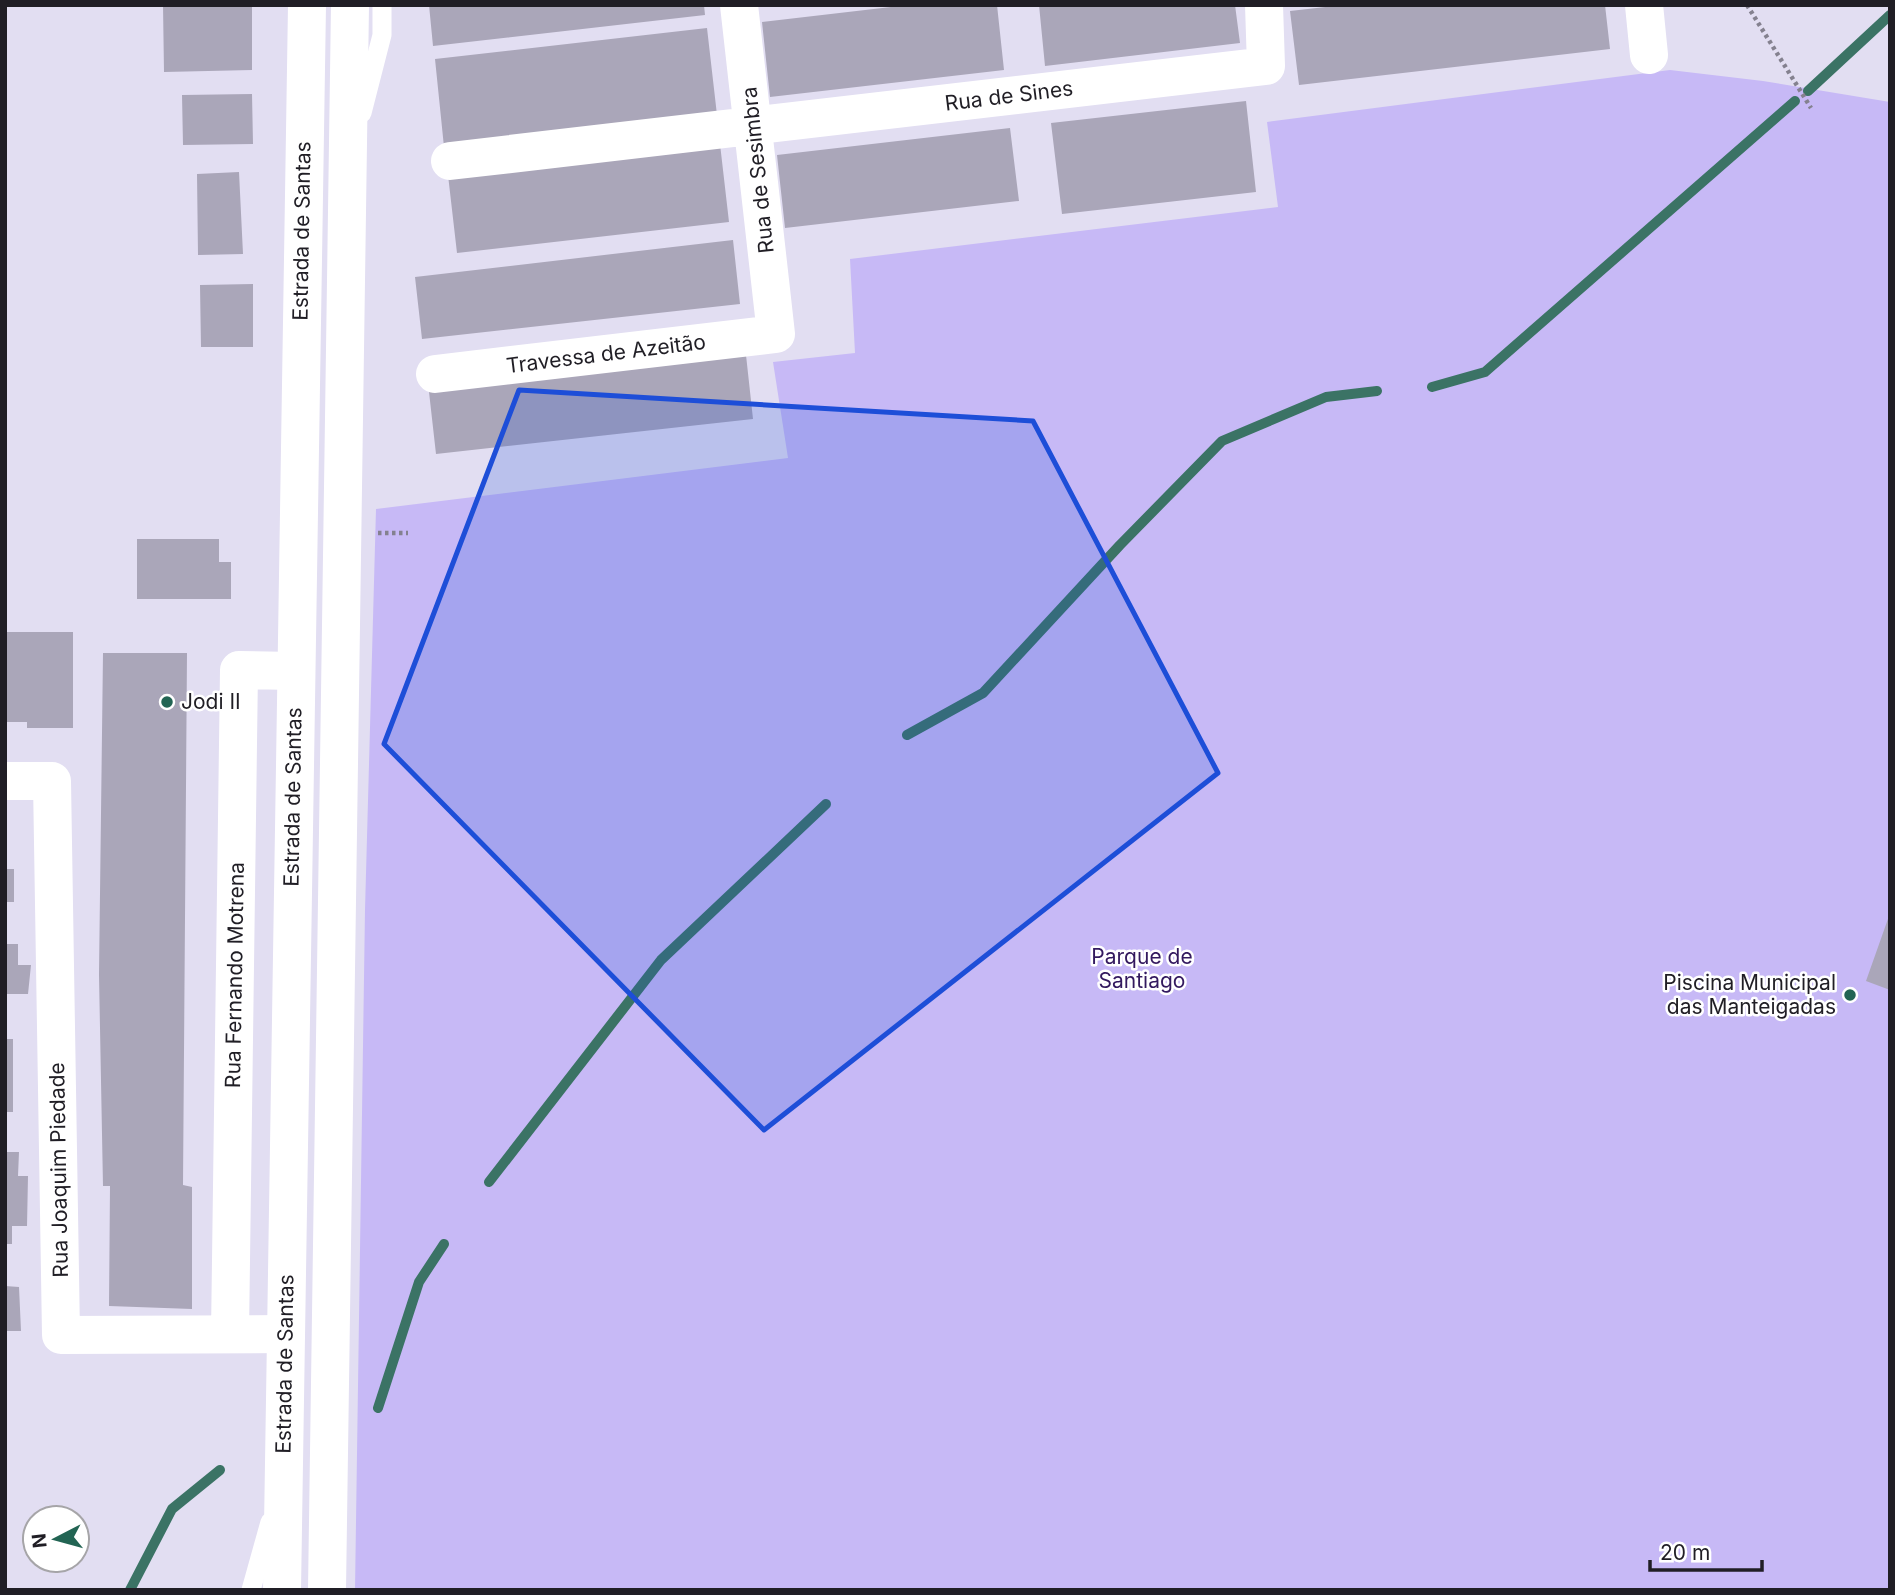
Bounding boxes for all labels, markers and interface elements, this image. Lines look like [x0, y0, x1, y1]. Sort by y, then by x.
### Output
street label: Rua de Sines [943, 75, 1074, 116]
street label: Rua de Sesimbra [736, 85, 779, 255]
street label: Estrada de Santas [287, 141, 316, 321]
street label: Travessa de Azeitão [505, 329, 707, 378]
place label: Jodi II [181, 689, 241, 714]
marker: Jodi II [159, 694, 175, 710]
street label: Estrada de Santas [278, 707, 307, 887]
street label: Rua Fernando Motrena [220, 862, 249, 1088]
park label: Parque de Santiago [1091, 944, 1193, 993]
place label: Piscina Municipal das Manteigadas [1663, 970, 1836, 1019]
marker: Piscina Municipal das Manteigadas [1842, 987, 1858, 1003]
street label: Rua Joaquim Piedade [44, 1062, 73, 1278]
street label: Estrada de Santas [270, 1274, 299, 1454]
north arrow [21, 1504, 91, 1574]
scale bar [1650, 1528, 1762, 1572]
text: N [27, 1532, 52, 1549]
text: 20 m [1660, 1540, 1710, 1565]

